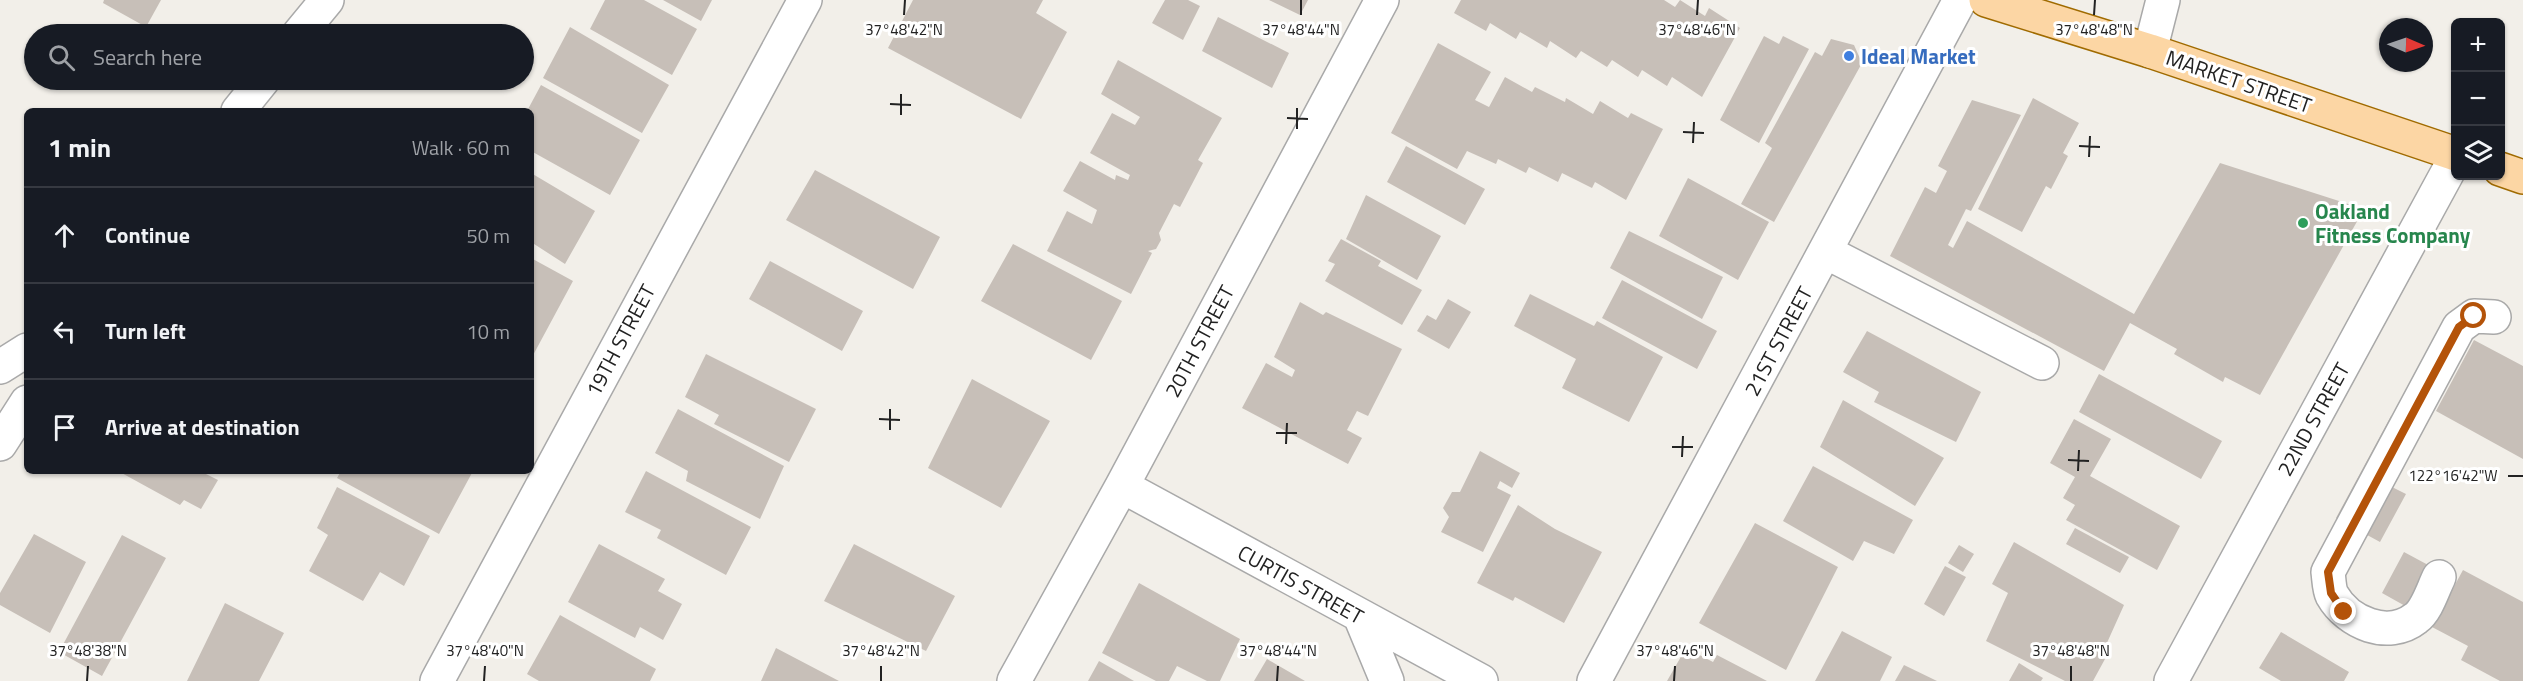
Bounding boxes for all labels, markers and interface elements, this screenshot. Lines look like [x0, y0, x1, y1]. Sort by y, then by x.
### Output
text: 37°48'42"N [865, 18, 943, 41]
text: 37°48'44"N [1262, 18, 1340, 41]
text: 37°48'46"N [1658, 18, 1736, 41]
text: 37°48'48"N [2055, 18, 2133, 41]
north arrow [2379, 18, 2433, 72]
map controls [2451, 18, 2505, 180]
button: + [2451, 18, 2505, 72]
search box [24, 24, 534, 90]
text: Search here [93, 40, 202, 74]
place label: Ideal Market [1861, 40, 1976, 72]
icon: search [45, 41, 78, 74]
street label: MARKET STREET [2162, 41, 2316, 121]
marker: Ideal Market [1842, 49, 1856, 63]
button: − [2451, 72, 2505, 126]
button: layers [2451, 126, 2505, 180]
text: 1 min [48, 128, 111, 167]
text: Walk · 60 m [412, 132, 510, 163]
place label: Oakland Fitness Company [2315, 195, 2471, 251]
marker: Oakland Fitness Company [2296, 216, 2310, 230]
text: Continue [105, 218, 190, 252]
icon: ahead [48, 219, 81, 252]
text: 50 m [466, 220, 510, 251]
street label: 19TH STREET [577, 278, 663, 402]
street label: 20TH STREET [1156, 279, 1242, 403]
street label: 21ST STREET [1736, 280, 1820, 402]
route start [2460, 302, 2486, 328]
text: Turn left [105, 314, 186, 348]
icon: left [48, 315, 81, 348]
text: 10 m [466, 316, 510, 347]
street label: 22ND STREET [2269, 356, 2357, 482]
text: Arrive at destination [105, 410, 300, 444]
icon: arrive [48, 411, 81, 444]
text: 122°16'42"W [2408, 464, 2498, 487]
street label: CURTIS STREET [1232, 536, 1370, 632]
route end [2330, 598, 2356, 624]
text: 37°48'38"N [49, 639, 127, 662]
text: 37°48'40"N [446, 639, 524, 662]
text: 37°48'42"N [842, 639, 920, 662]
text: 37°48'44"N [1239, 639, 1317, 662]
text: 37°48'46"N [1636, 639, 1714, 662]
text: 37°48'48"N [2032, 639, 2110, 662]

